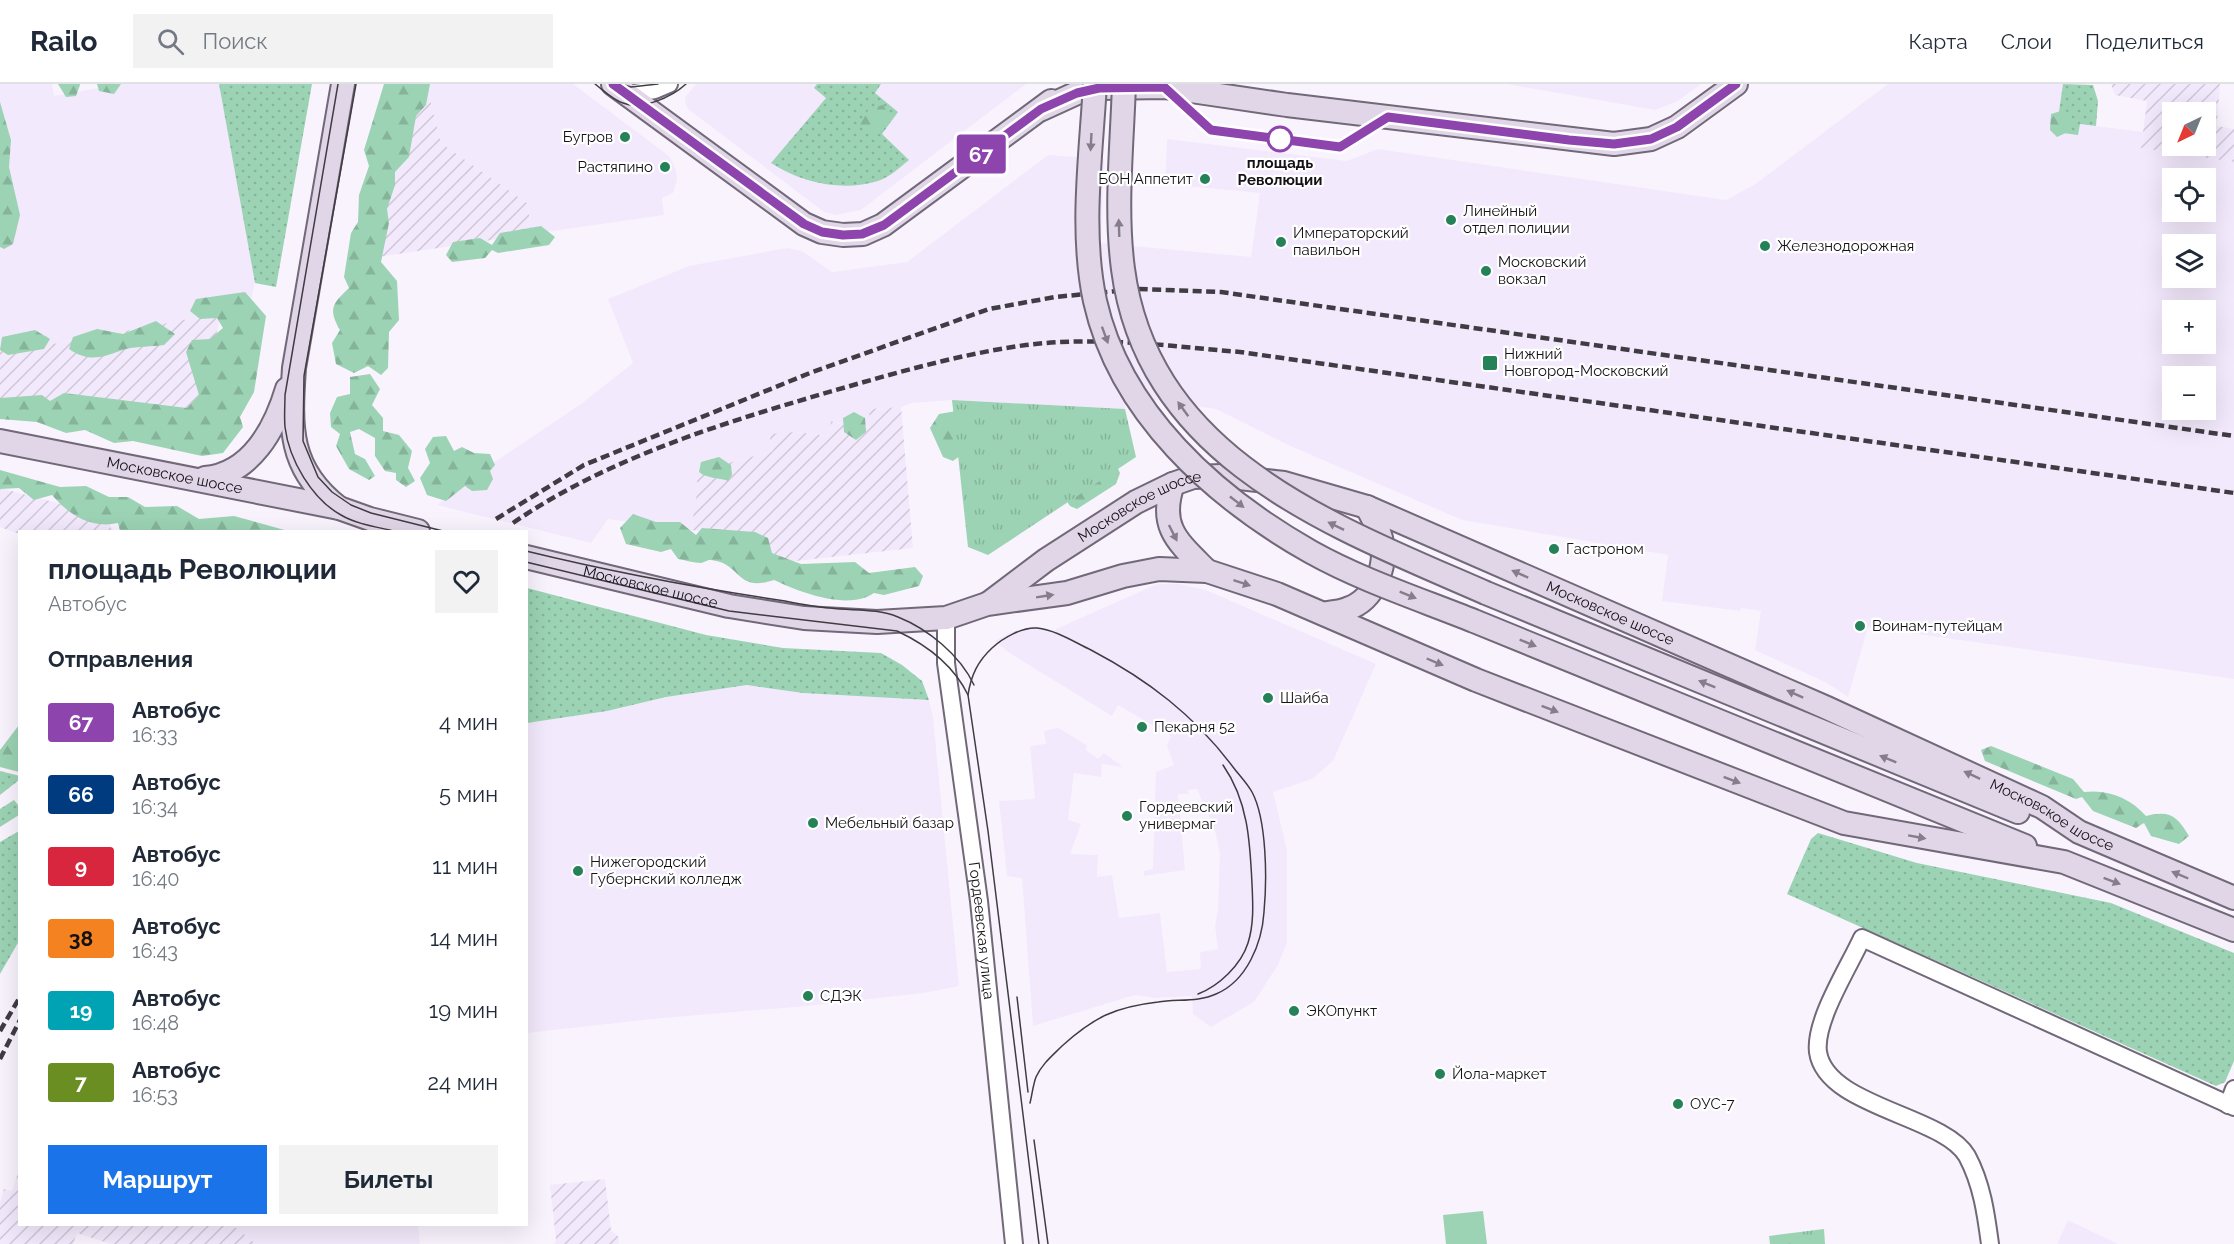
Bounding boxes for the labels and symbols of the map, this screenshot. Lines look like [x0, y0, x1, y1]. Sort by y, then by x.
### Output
north arrow [2162, 102, 2216, 156]
marker: площадь Революции [1267, 126, 1293, 152]
place label: Бугров [563, 128, 613, 146]
marker: Бугров [618, 130, 632, 144]
one-way arrow [1087, 133, 1096, 152]
line badge: 67 [954, 134, 1008, 174]
place label: площадь Революции [1238, 154, 1322, 189]
place label: Растяпино [577, 158, 653, 176]
marker: Растяпино [658, 160, 672, 174]
place label: БОН Аппетит [1098, 170, 1193, 188]
marker: БОН Аппетит [1198, 172, 1212, 186]
place label: Линейный отдел полиции [1463, 202, 1570, 237]
marker: Линейный отдел полиции [1444, 213, 1458, 227]
one-way arrow [1114, 219, 1124, 238]
place label: Императорский павильон [1293, 224, 1409, 259]
marker: Императорский павильон [1274, 235, 1288, 249]
place label: Железнодорожная [1777, 237, 1914, 255]
marker: Железнодорожная [1758, 239, 1772, 253]
place label: Московский вокзал [1498, 253, 1586, 288]
marker: Московский вокзал [1479, 264, 1493, 278]
one-way arrow [1101, 327, 1111, 345]
place label: Нижний Новгород-Московский [1504, 345, 1669, 380]
marker: Нижний Новгород-Московский [1481, 354, 1499, 372]
one-way arrow [1177, 401, 1189, 416]
street label: Московское шоссе [105, 453, 244, 498]
street label: Московское шоссе [1074, 468, 1202, 546]
one-way arrow [1229, 496, 1245, 508]
one-way arrow [1328, 522, 1345, 531]
one-way arrow [1169, 524, 1178, 541]
place label: Гастроном [1566, 540, 1644, 558]
marker: Гастроном [1547, 542, 1561, 556]
street label: Московское шоссе [581, 562, 720, 612]
one-way arrow [1511, 569, 1529, 578]
street label: Московское шоссе [1543, 577, 1677, 649]
one-way arrow [1233, 578, 1251, 588]
one-way arrow [1036, 591, 1055, 600]
one-way arrow [1399, 591, 1417, 600]
place label: Воинам-путейцам [1872, 617, 2003, 635]
marker: Воинам-путейцам [1853, 619, 1867, 633]
one-way arrow [1519, 638, 1537, 648]
one-way arrow [1426, 658, 1444, 667]
one-way arrow [1698, 679, 1716, 689]
place label: Шайба [1280, 689, 1329, 707]
one-way arrow [1785, 689, 1803, 699]
marker: Шайба [1261, 691, 1275, 705]
one-way arrow [1541, 705, 1559, 714]
place label: Пекарня 52 [1154, 718, 1235, 736]
marker: Пекарня 52 [1135, 720, 1149, 734]
one-way arrow [1878, 754, 1896, 764]
one-way arrow [1964, 771, 1981, 780]
one-way arrow [1723, 775, 1741, 785]
street label: Московское шоссе [1987, 775, 2117, 855]
place label: Гордеевский универмаг [1139, 798, 1233, 833]
marker: Гордеевский универмаг [1120, 809, 1134, 823]
place label: Мебельный базар [825, 814, 954, 832]
marker: Мебельный базар [806, 816, 820, 830]
one-way arrow [1908, 833, 1927, 842]
place label: Нижегородский Губернский колледж [590, 853, 742, 888]
street label: Гордеевская улица [965, 861, 998, 1000]
marker: Нижегородский Губернский колледж [571, 864, 585, 878]
one-way arrow [2171, 870, 2189, 880]
one-way arrow [2104, 876, 2122, 886]
place label: СДЭК [820, 987, 862, 1005]
marker: СДЭК [801, 989, 815, 1003]
place label: ЭКОпункт [1306, 1002, 1377, 1020]
marker: ЭКОпункт [1287, 1004, 1301, 1018]
place label: Йола-маркет [1452, 1065, 1547, 1083]
marker: Йола-маркет [1433, 1067, 1447, 1081]
place label: ОУС-7 [1690, 1095, 1735, 1113]
marker: ОУС-7 [1671, 1097, 1685, 1111]

